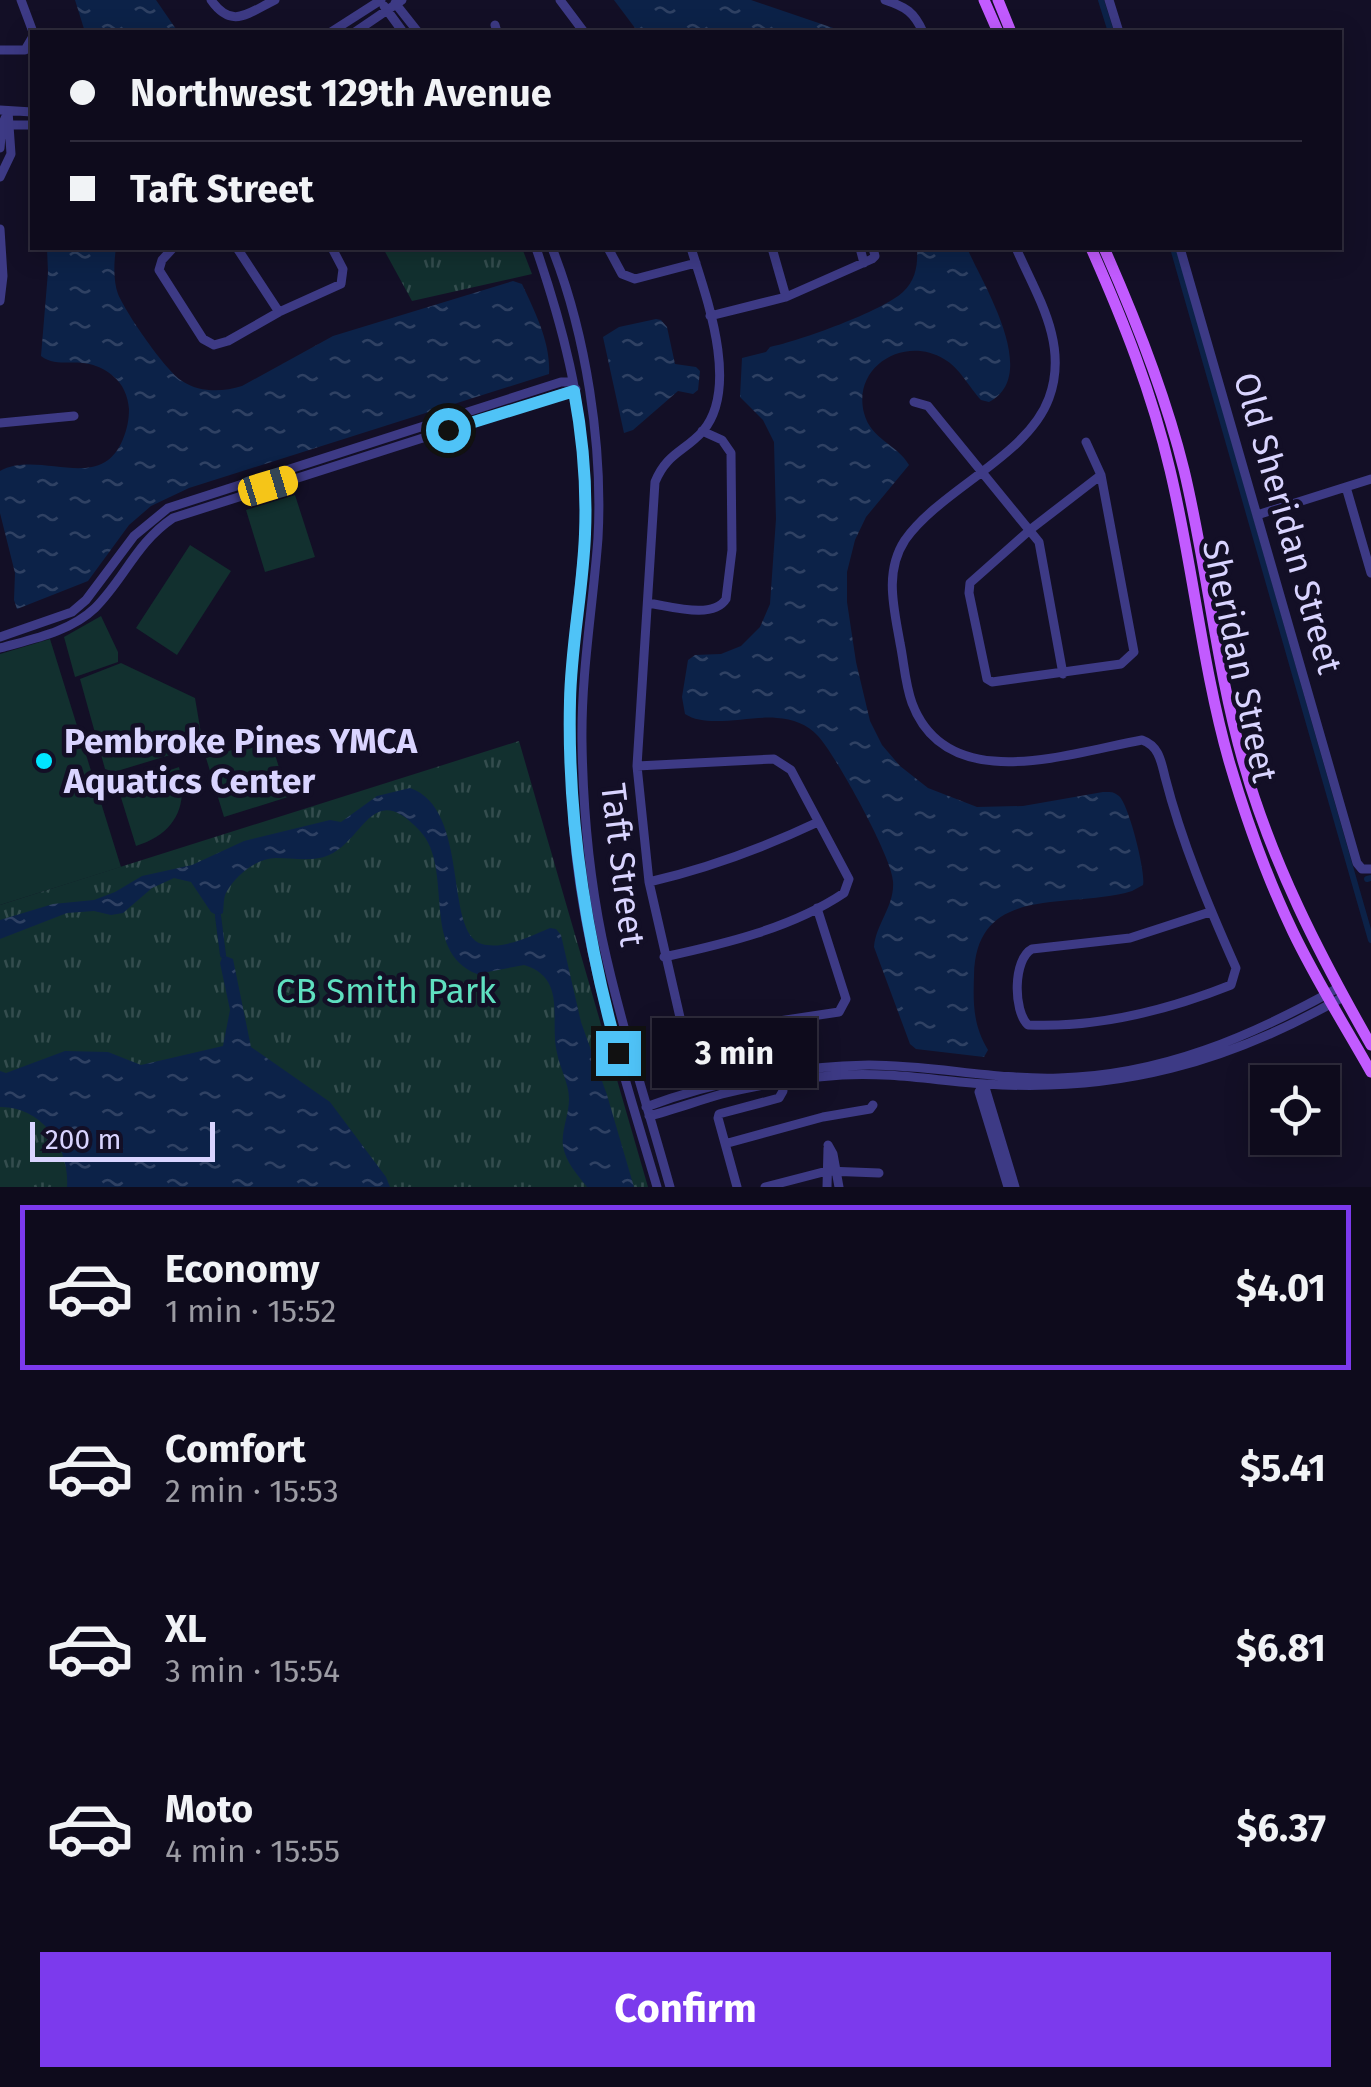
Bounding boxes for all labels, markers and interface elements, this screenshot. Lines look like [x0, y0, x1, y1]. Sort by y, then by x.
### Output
text: Northwest 129th Avenue [130, 70, 552, 116]
text: Taft Street [130, 166, 314, 212]
street label: Old Sheridan Street [1225, 368, 1351, 678]
route start [426, 408, 471, 453]
car [235, 463, 301, 509]
street label: Sheridan Street [1194, 536, 1286, 786]
place label: Pembroke Pines YMCA Aquatics Center [63, 720, 419, 802]
marker: Pembroke Pines YMCA Aquatics Center [33, 750, 55, 772]
street label: Taft Street [592, 781, 654, 949]
park label: CB Smith Park [276, 970, 496, 1012]
callout: 3 min [653, 1018, 818, 1088]
route end [596, 1031, 641, 1076]
text: 3 min [695, 1034, 774, 1072]
map controls [1250, 1065, 1340, 1155]
button: locate [1250, 1065, 1340, 1155]
scale bar [30, 1117, 215, 1162]
text: 200 m [45, 1123, 122, 1156]
icon: car [45, 1243, 135, 1333]
text: Economy [165, 1246, 320, 1292]
text: $4.01 [1236, 1265, 1326, 1311]
text: 1 min · 15:52 [165, 1292, 336, 1330]
icon: car [45, 1423, 135, 1513]
text: Comfort [165, 1426, 306, 1472]
text: $5.41 [1240, 1445, 1326, 1491]
text: 2 min · 15:53 [165, 1472, 339, 1510]
icon: car [45, 1603, 135, 1693]
text: XL [165, 1606, 207, 1652]
text: $6.81 [1236, 1625, 1326, 1671]
text: 3 min · 15:54 [165, 1652, 340, 1690]
icon: car [45, 1783, 135, 1873]
text: Moto [165, 1786, 253, 1832]
text: $6.37 [1237, 1805, 1326, 1851]
text: 4 min · 15:55 [165, 1832, 340, 1870]
button: Confirm [40, 1952, 1331, 2067]

